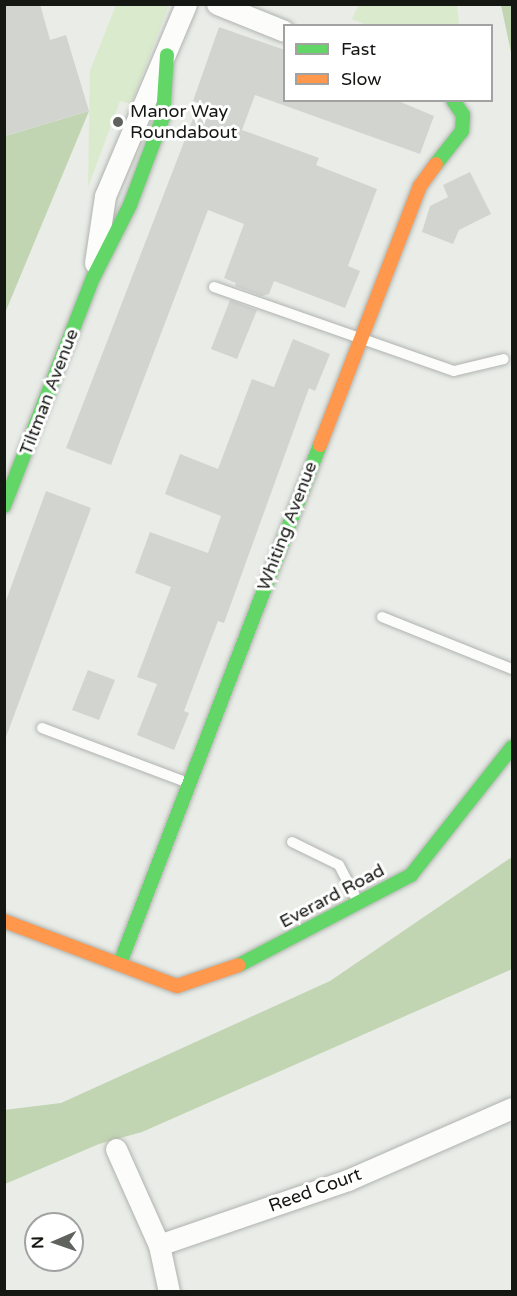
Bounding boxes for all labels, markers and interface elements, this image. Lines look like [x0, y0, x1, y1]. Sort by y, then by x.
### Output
legend [283, 24, 493, 102]
text: Fast [341, 38, 376, 60]
text: Slow [341, 68, 382, 90]
place label: Manor Way Roundabout [130, 101, 237, 144]
marker: Manor Way Roundabout [111, 115, 125, 129]
street label: Tiltman Avenue [15, 326, 83, 458]
street label: Whiting Avenue [252, 458, 322, 594]
street label: Everard Road [276, 859, 388, 933]
street label: Reed Court [266, 1163, 364, 1217]
north arrow [24, 1212, 84, 1272]
text: N [28, 1236, 48, 1249]

